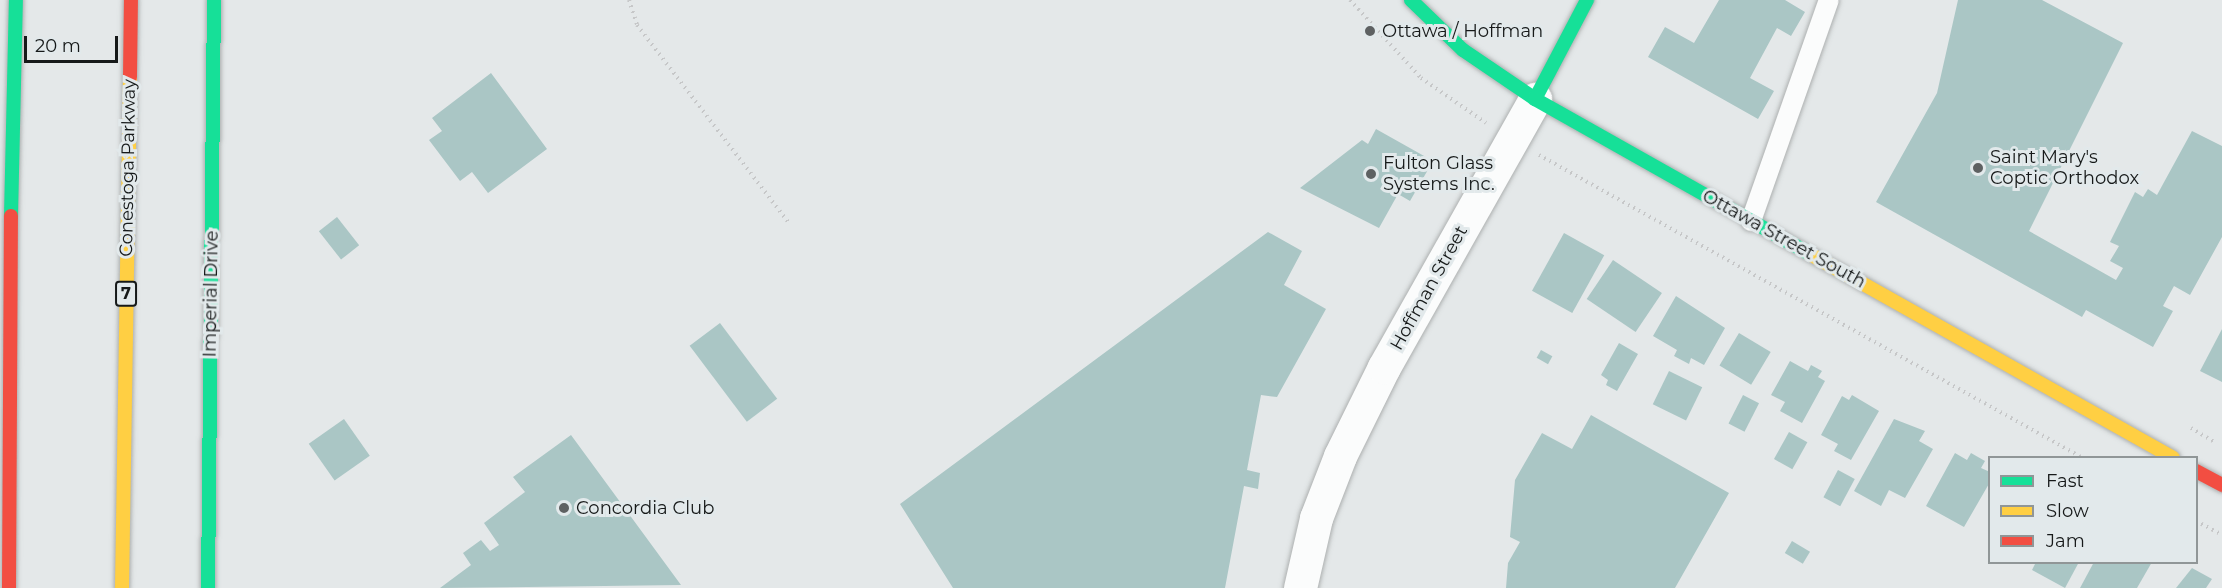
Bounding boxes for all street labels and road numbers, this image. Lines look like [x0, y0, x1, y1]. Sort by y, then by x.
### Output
street label: Conestoga Parkway [116, 79, 140, 257]
street label: Ottawa Street South [1699, 185, 1869, 293]
street label: Hoffman Street [1386, 222, 1472, 354]
street label: Imperial Drive [199, 230, 223, 358]
road number: 7 [114, 281, 138, 307]

